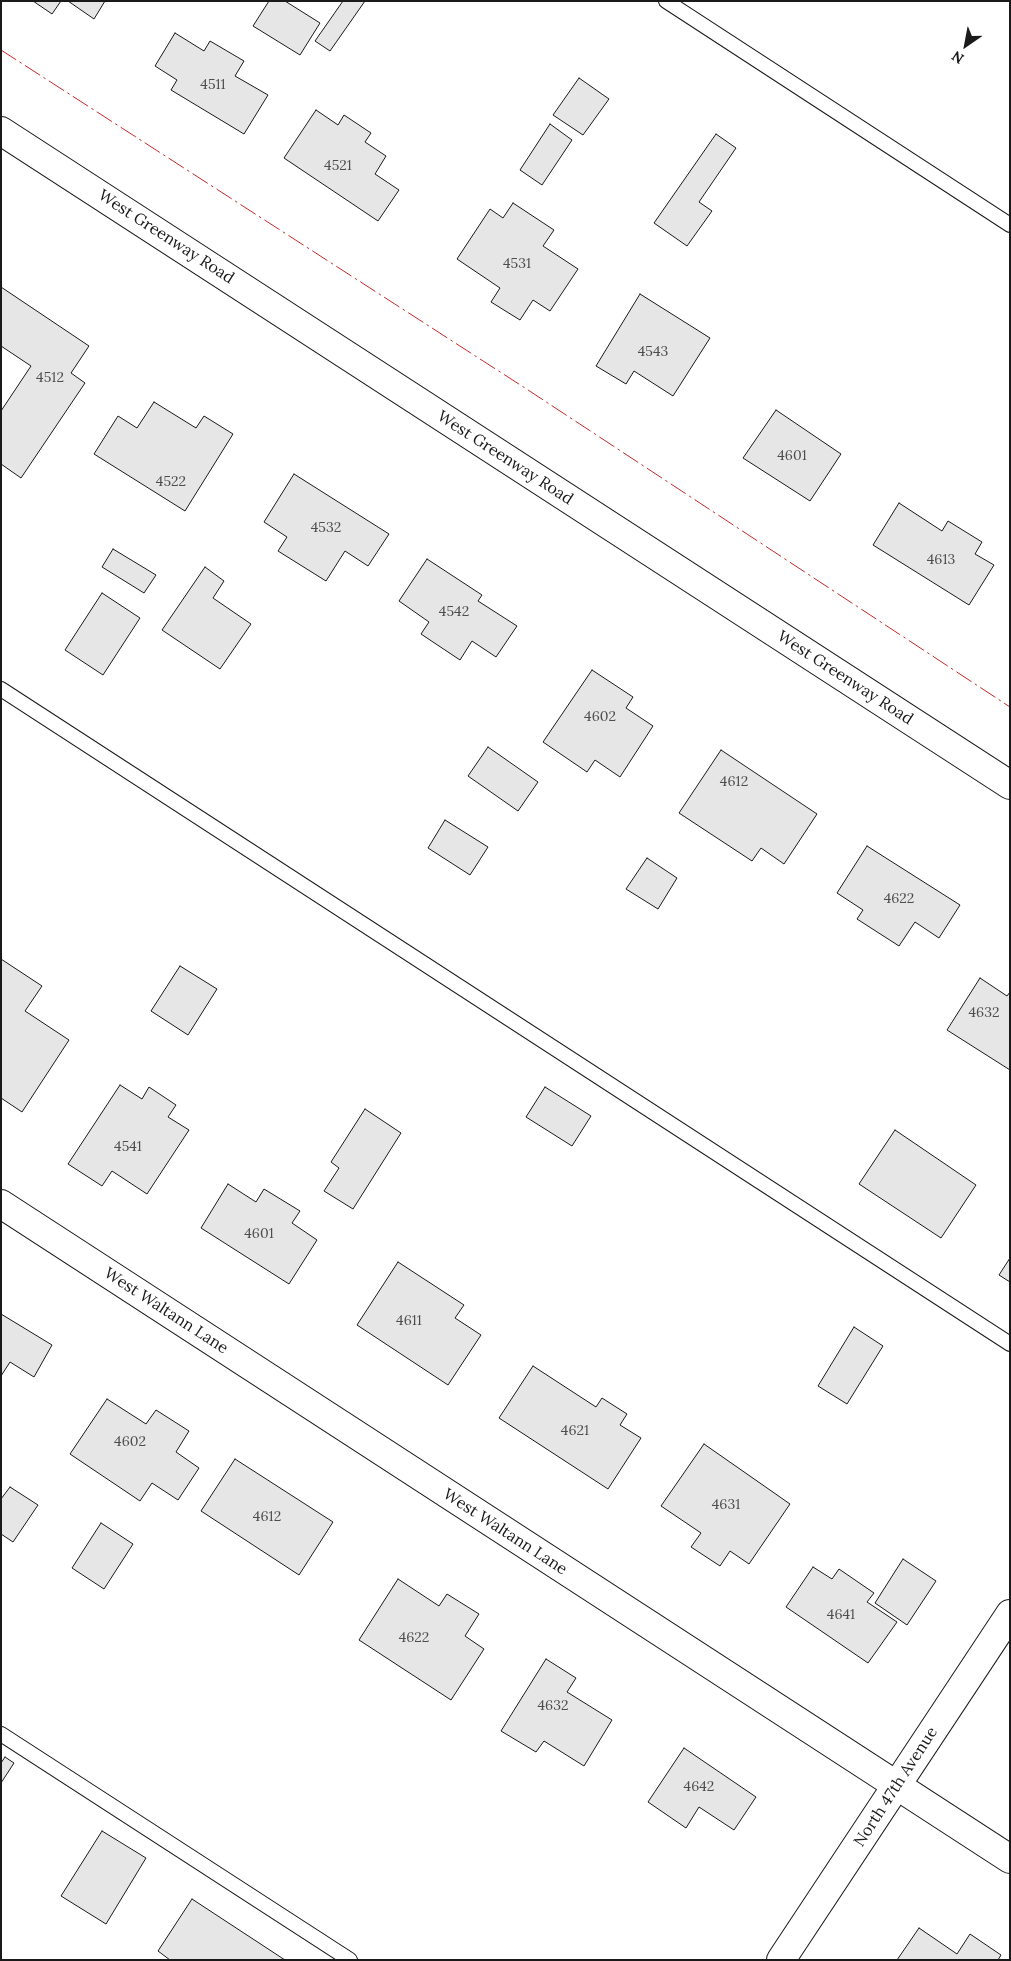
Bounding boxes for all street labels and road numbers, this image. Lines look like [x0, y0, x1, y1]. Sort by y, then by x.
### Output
street label: West Greenway Road [95, 186, 237, 288]
street label: West Greenway Road [434, 407, 576, 509]
street label: West Greenway Road [774, 627, 916, 729]
street label: West Waltann Lane [100, 1264, 232, 1358]
street label: West Waltann Lane [439, 1485, 571, 1579]
street label: North 47th Avenue [850, 1724, 942, 1850]

